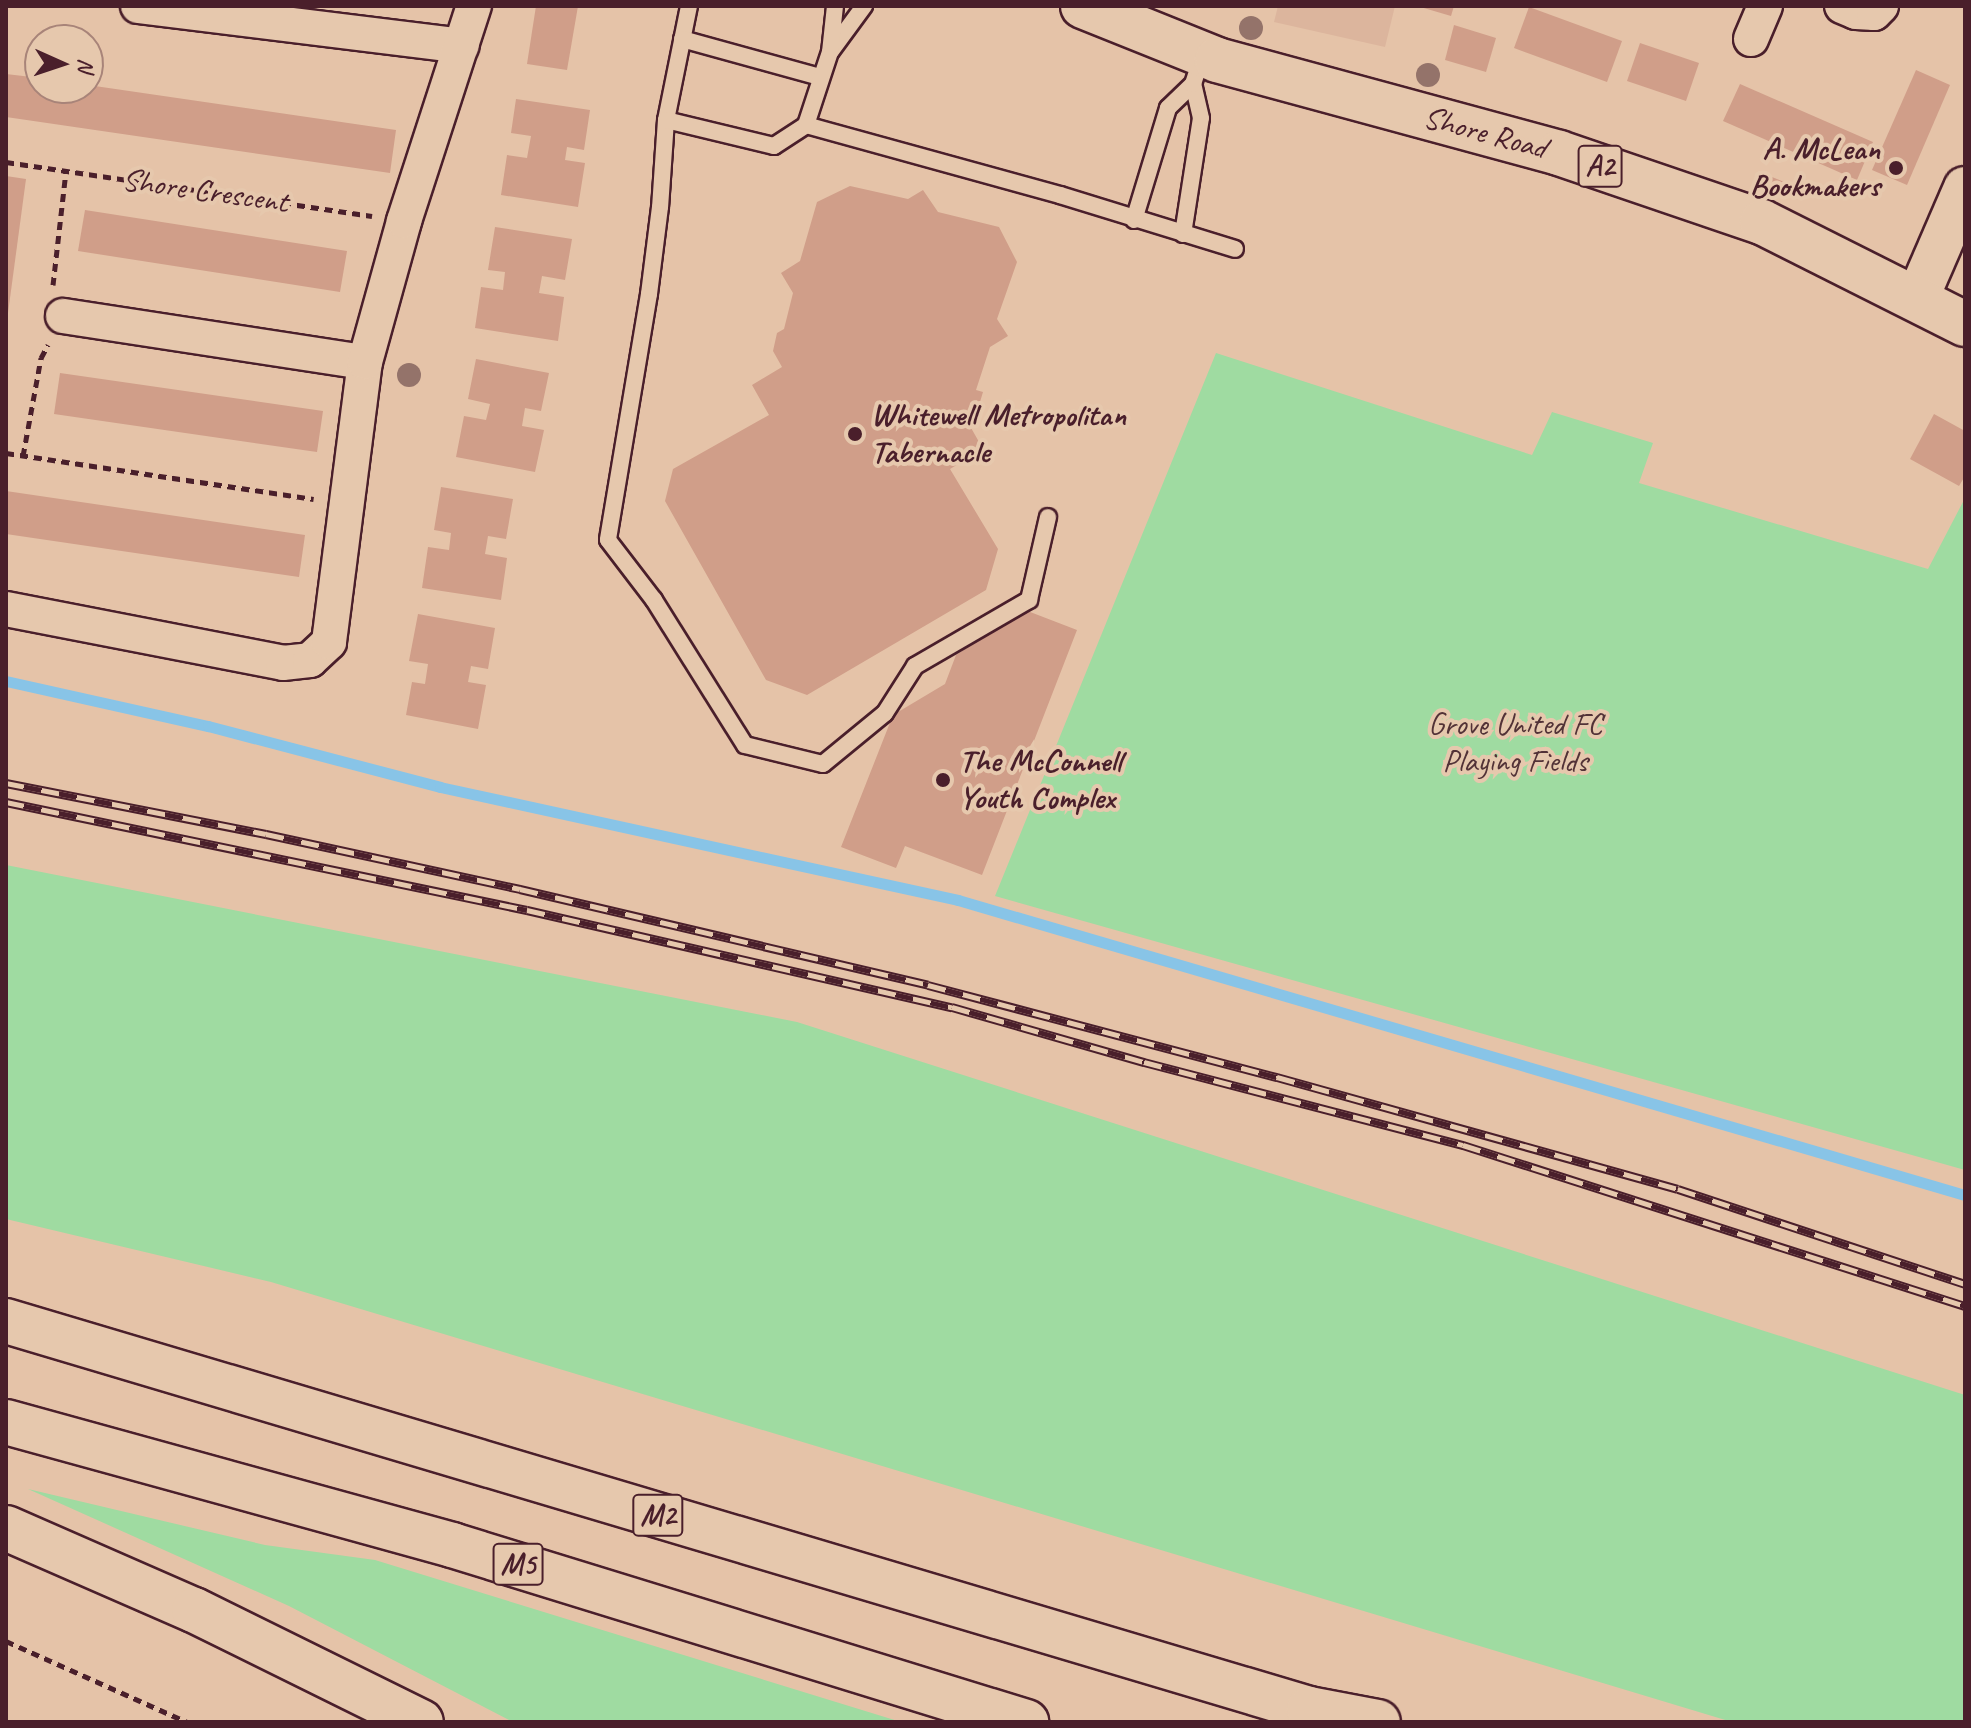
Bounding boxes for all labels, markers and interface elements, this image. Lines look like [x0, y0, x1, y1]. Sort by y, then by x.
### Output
north arrow [24, 24, 104, 104]
text: N [72, 58, 100, 73]
street label: Shore Road [1419, 98, 1551, 168]
place label: A. McLean Bookmakers [1750, 131, 1880, 206]
road number: A2 [1576, 140, 1624, 192]
marker: A. McLean Bookmakers [1887, 159, 1905, 177]
street label: Shore Crescent [120, 160, 290, 222]
place label: Whitewell Metropolitan Tabernacle [871, 397, 1126, 472]
marker: Whitewell Metropolitan Tabernacle [846, 425, 864, 443]
park label: Grove United FC Playing Fields [1428, 706, 1602, 781]
place label: The McConnell Youth Complex [959, 743, 1122, 818]
marker: The McConnell Youth Complex [934, 771, 952, 789]
road number: M2 [632, 1489, 684, 1541]
road number: M5 [492, 1538, 544, 1590]

